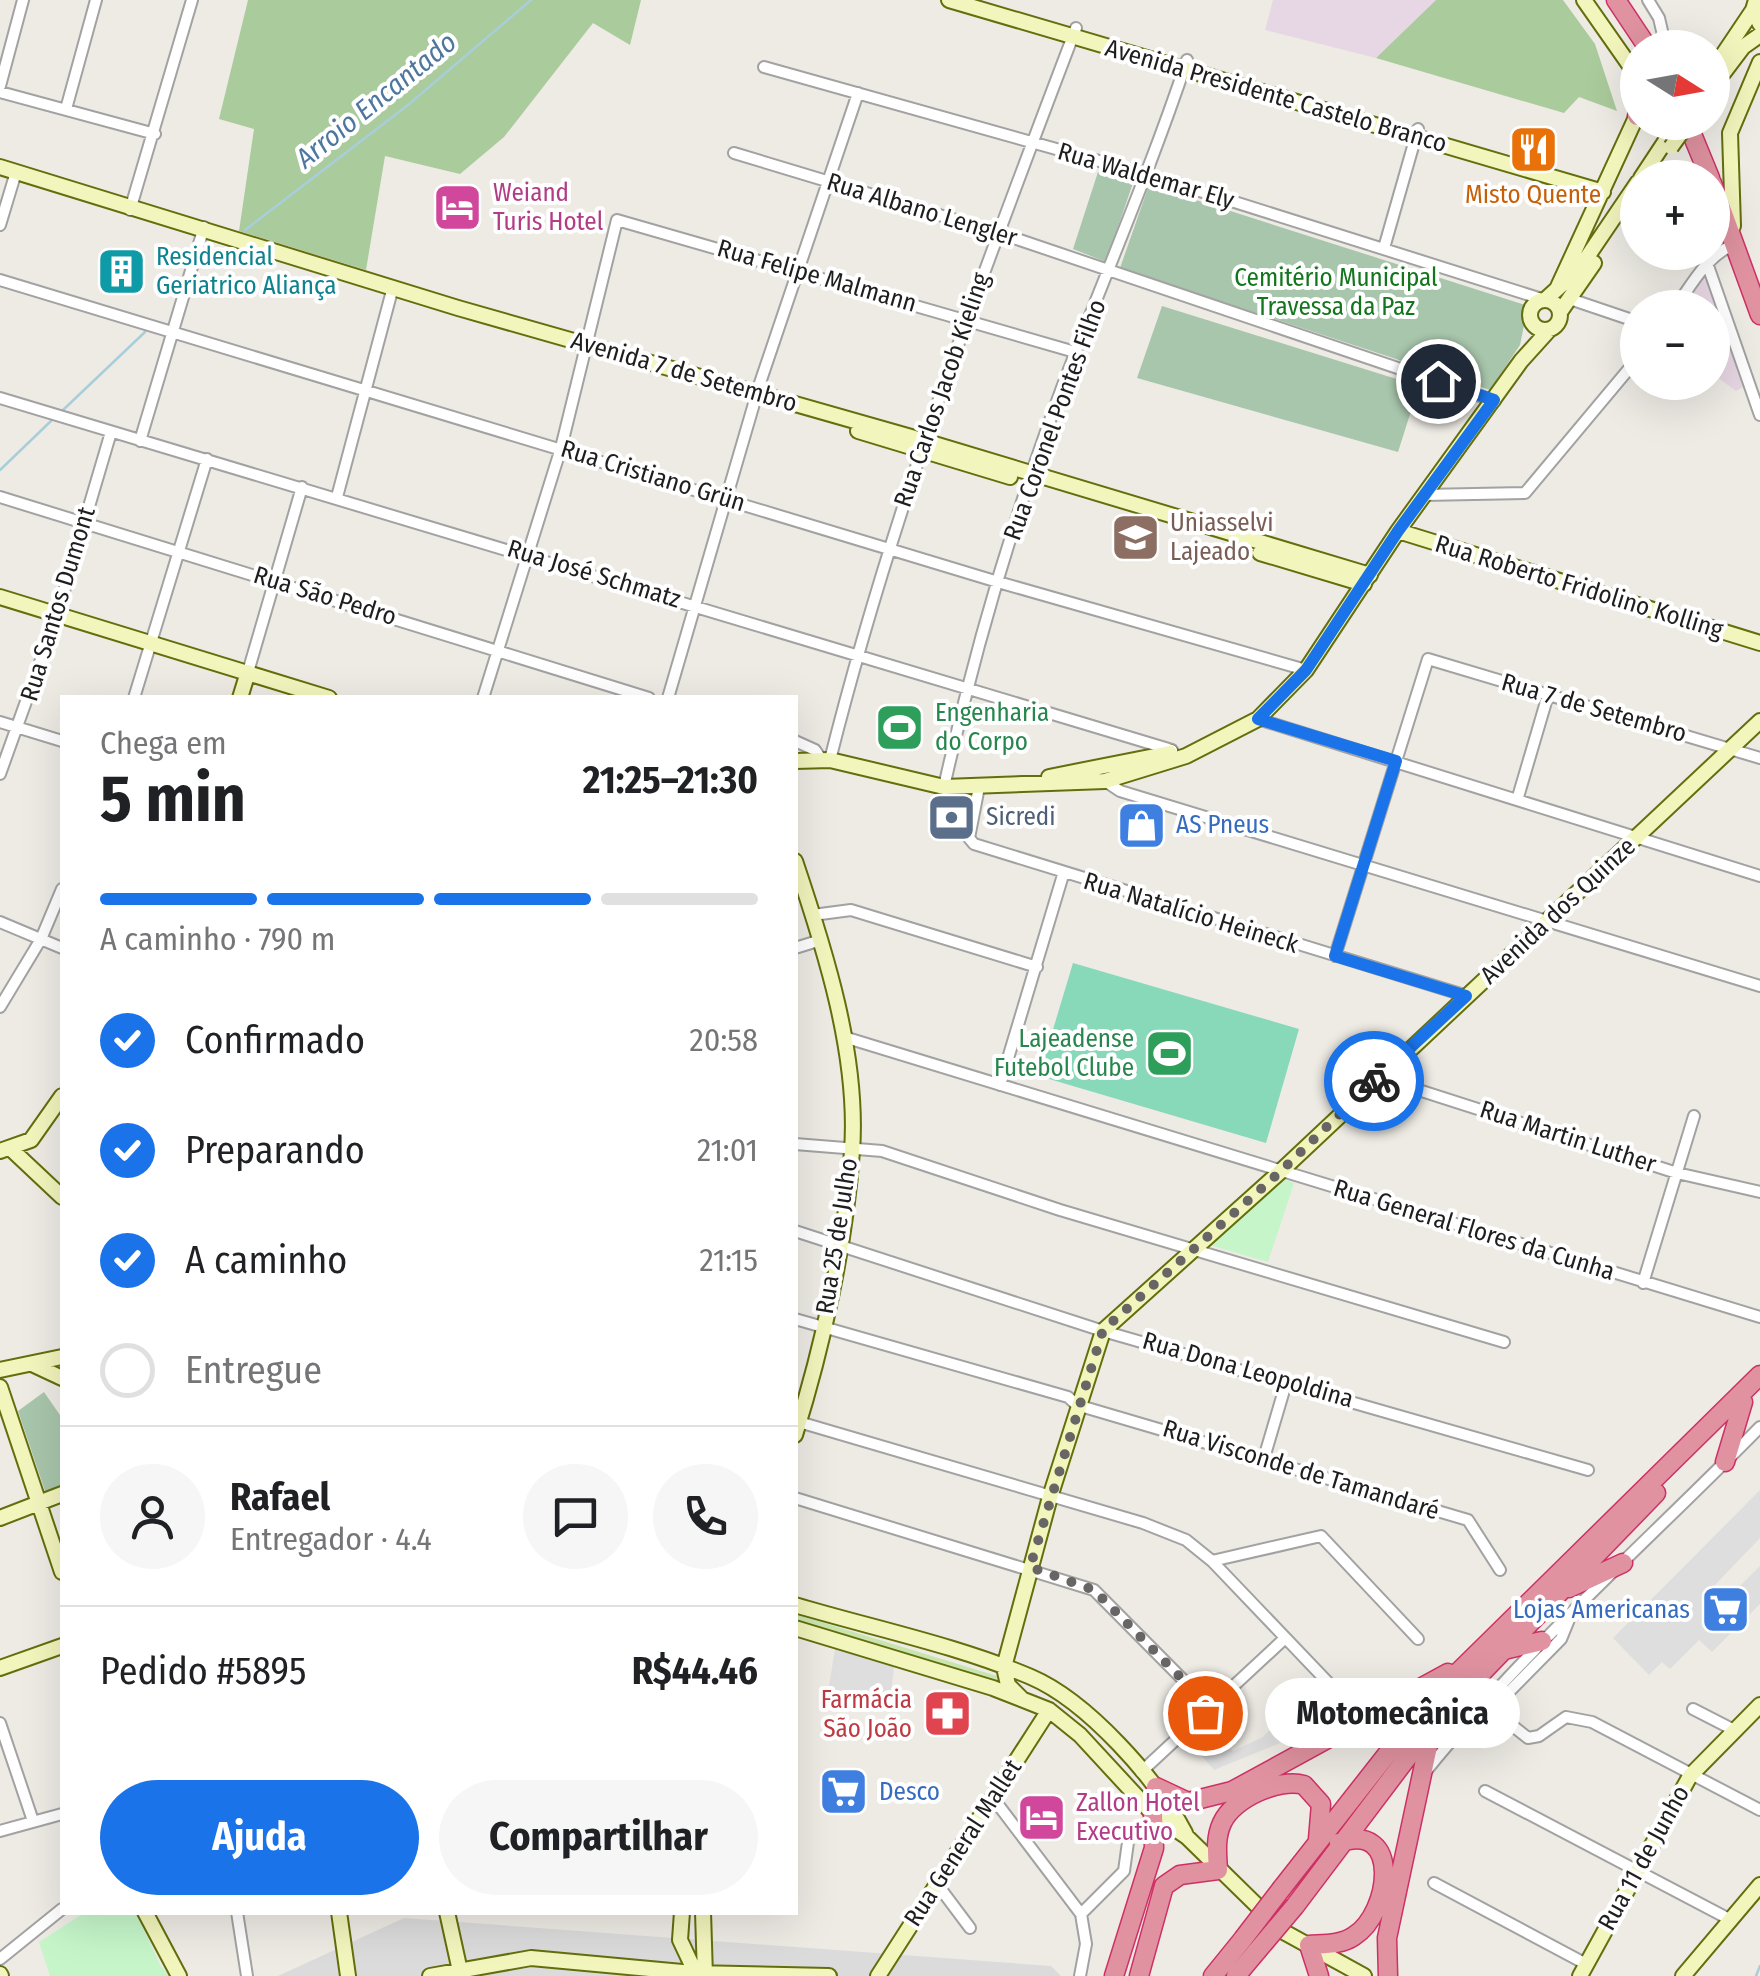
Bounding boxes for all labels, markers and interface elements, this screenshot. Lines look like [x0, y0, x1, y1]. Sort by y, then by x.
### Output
water label: Arroio Encantado [288, 25, 463, 175]
north arrow [1620, 30, 1730, 140]
map controls [1620, 30, 1730, 400]
street label: Avenida Presidente Castelo Branco [1102, 33, 1450, 159]
restaurant icon: Misto Quente [1507, 123, 1559, 175]
street label: Rua Waldemar Ely [1054, 136, 1238, 216]
button: + [1620, 160, 1730, 270]
street label: Rua Albano Lengler [823, 167, 1021, 253]
place label: Weiand Turis Hotel [493, 178, 604, 237]
place label: Misto Quente [1465, 180, 1601, 210]
hotel icon: Weiand Turis Hotel [432, 181, 484, 233]
street label: Rua Felipe Malmann [714, 233, 920, 319]
place label: Residencial Geriatrico Aliança [156, 242, 337, 301]
building icon: Residencial Geriatrico Aliança [95, 245, 147, 297]
park label: Cemitério Municipal Travessa da Paz [1234, 263, 1438, 322]
street label: Rua Carlos Jacob Kieling [888, 269, 996, 511]
button: − [1620, 290, 1730, 400]
street label: Rua Coronel Pontes Filho [997, 295, 1113, 545]
street label: Avenida 7 de Setembro [568, 325, 800, 419]
pin [1396, 339, 1481, 424]
icon: home [1411, 354, 1466, 409]
street label: Rua Cristiano Grün [557, 434, 749, 518]
street label: Rua Santos Dumont [14, 502, 102, 705]
place label: Uniasselvi Lajeado [1170, 508, 1273, 567]
school or university icon: Uniasselvi Lajeado [1109, 511, 1161, 563]
street label: Rua Roberto Fridolino Kolling [1431, 529, 1727, 645]
street label: Rua José Schmatz [504, 533, 684, 615]
street label: Rua São Pedro [250, 560, 400, 632]
street label: Rua 7 de Setembro [1498, 667, 1690, 749]
place label: Engenharia do Corpo [935, 698, 1049, 757]
sports icon: Engenharia do Corpo [874, 701, 926, 753]
text: Chega em [100, 724, 227, 762]
text: 21:25–21:30 [583, 757, 758, 803]
text: 5 min [100, 760, 246, 838]
bank icon: Sicredi [925, 791, 977, 843]
shop icon: AS Pneus [1115, 799, 1167, 851]
place label: Sicredi [986, 802, 1055, 832]
place label: AS Pneus [1176, 810, 1269, 840]
street label: Avenida dos Quinze [1474, 832, 1642, 990]
street label: Rua Natalício Heineck [1080, 866, 1302, 960]
text: A caminho · 790 m [100, 920, 335, 958]
icon: check [100, 1013, 155, 1068]
text: Confirmado [185, 1017, 365, 1063]
text: 20:58 [690, 1021, 758, 1059]
place label: Lajeadense Futebol Clube [994, 1024, 1134, 1083]
sports icon: Lajeadense Futebol Clube [1143, 1027, 1195, 1079]
courier [1324, 1031, 1424, 1131]
icon: bike [1347, 1054, 1402, 1109]
street label: Rua Martin Luther [1476, 1094, 1660, 1180]
icon: check [100, 1123, 155, 1178]
text: Preparando [185, 1127, 365, 1173]
text: 21:01 [697, 1131, 758, 1169]
street label: Rua 25 de Julho [810, 1156, 864, 1316]
street label: Rua General Flores da Cunha [1330, 1173, 1618, 1287]
icon: check [100, 1233, 155, 1288]
text: A caminho [185, 1237, 347, 1283]
text: 21:15 [699, 1241, 758, 1279]
street label: Rua Dona Leopoldina [1139, 1326, 1357, 1414]
text: Entregue [185, 1347, 322, 1393]
street label: Rua Visconde de Tamandaré [1159, 1414, 1443, 1526]
button: person [100, 1464, 205, 1569]
button: chat [523, 1464, 628, 1569]
button: phone [653, 1464, 758, 1569]
text: Rafael [230, 1474, 330, 1520]
text: Entregador · 4.4 [230, 1520, 432, 1558]
supermarket icon: Lojas Americanas [1699, 1584, 1751, 1636]
place label: Lojas Americanas [1513, 1595, 1690, 1625]
text: Pedido #5895 [100, 1648, 307, 1694]
text: R$44.46 [632, 1648, 758, 1694]
pin [1163, 1671, 1248, 1756]
callout: Motomecânica [1265, 1678, 1520, 1748]
place label: Farmácia São João [821, 1685, 912, 1744]
icon: bag [1178, 1686, 1233, 1741]
pharmacy icon: Farmácia São João [921, 1688, 973, 1740]
text: Motomecânica [1296, 1694, 1489, 1732]
street label: Rua General Mallet [898, 1753, 1029, 1932]
supermarket icon: Desco [818, 1766, 870, 1818]
place label: Desco [879, 1777, 940, 1807]
button: Ajuda [100, 1780, 419, 1895]
button: Compartilhar [439, 1780, 758, 1895]
street label: Rua 11 de Junho [1592, 1780, 1696, 1936]
place label: Zallon Hotel Executivo [1076, 1788, 1200, 1847]
hotel icon: Zallon Hotel Executivo [1015, 1791, 1067, 1843]

